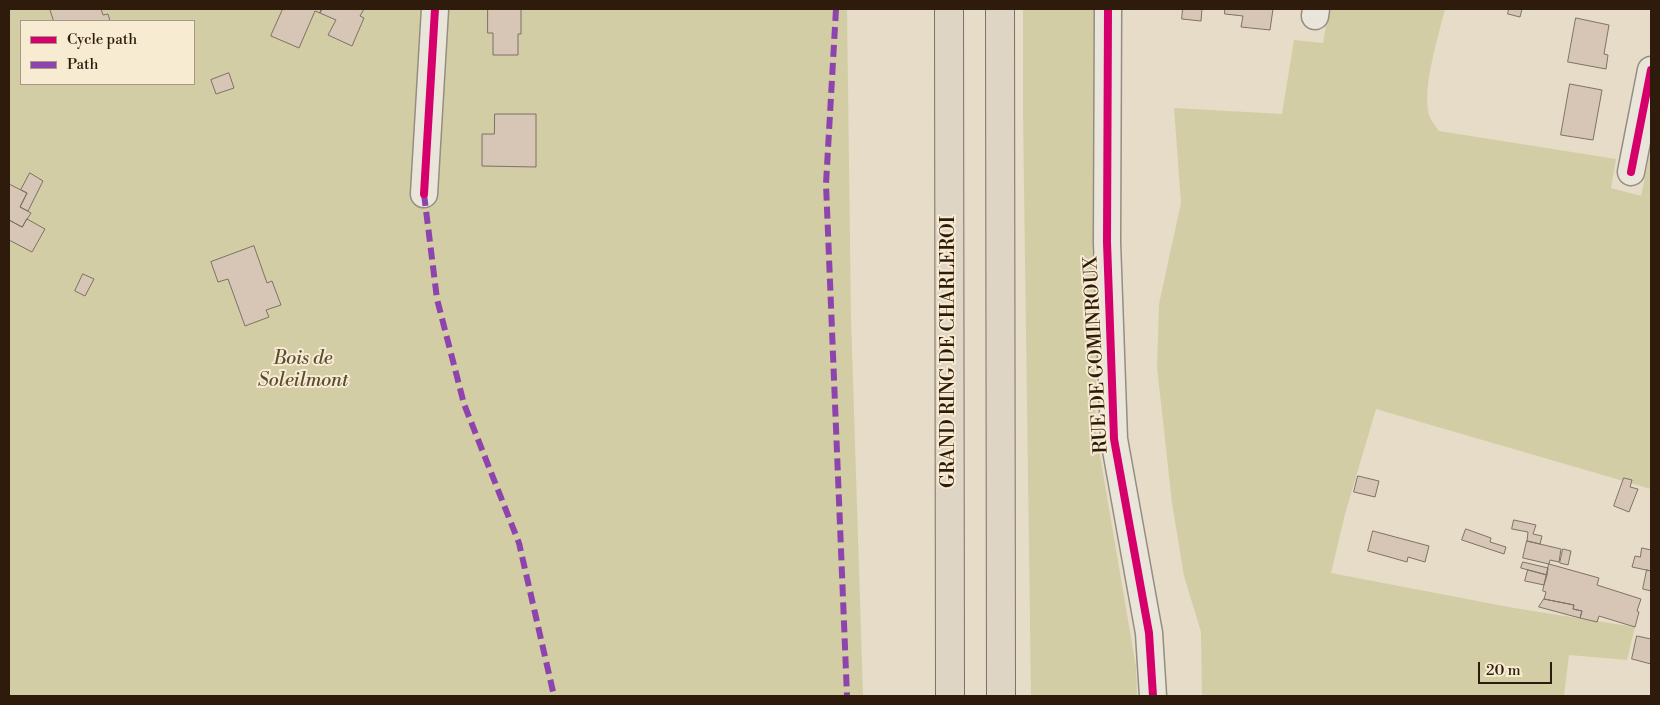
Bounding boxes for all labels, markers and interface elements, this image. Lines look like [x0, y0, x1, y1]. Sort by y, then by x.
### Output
legend [20, 20, 195, 85]
text: Cycle path [67, 30, 137, 49]
text: Path [67, 55, 99, 74]
street label: GRAND RING DE CHARLEROI [938, 216, 960, 488]
street label: RUE DE GOMINROUX [1080, 256, 1114, 454]
park label: Bois de Soleilmont [258, 348, 348, 392]
scale bar [1480, 652, 1554, 684]
text: 20 m [1486, 661, 1521, 680]

